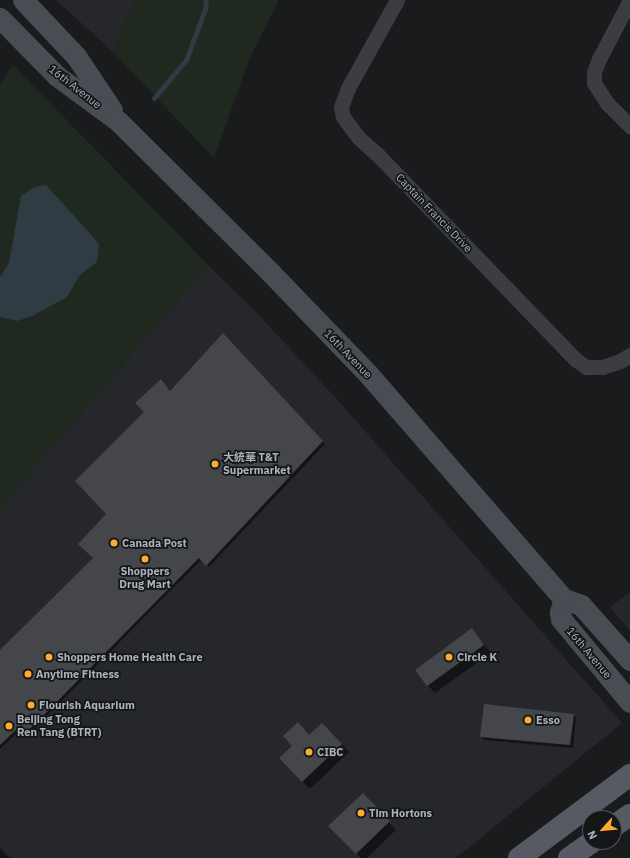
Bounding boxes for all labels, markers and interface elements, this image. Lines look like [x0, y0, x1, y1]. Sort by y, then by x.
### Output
street label: 16th Avenue [46, 63, 104, 111]
street label: Captain Francis Drive [393, 171, 475, 255]
street label: 16th Avenue [321, 327, 375, 381]
place label: 大統華 T&T Supermarket [223, 451, 291, 477]
marker: 大統華 T&T Supermarket [210, 459, 220, 469]
place label: Canada Post [122, 536, 187, 550]
marker: Canada Post [109, 538, 119, 548]
marker: Shoppers Drug Mart [140, 554, 150, 564]
place label: Shoppers Drug Mart [119, 565, 171, 591]
street label: 16th Avenue [564, 625, 614, 681]
place label: Shoppers Home Health Care [57, 650, 203, 664]
place label: Circle K [457, 650, 497, 664]
marker: Shoppers Home Health Care [44, 652, 54, 662]
marker: Circle K [444, 652, 454, 662]
place label: Anytime Fitness [36, 667, 119, 681]
marker: Anytime Fitness [23, 669, 33, 679]
place label: Flourish Aquarium [39, 698, 135, 712]
marker: Flourish Aquarium [26, 700, 36, 710]
place label: Beijing Tong Ren Tang (BTRT) [17, 713, 101, 739]
place label: Esso [536, 713, 560, 727]
marker: Esso [523, 715, 533, 725]
marker: Beijing Tong Ren Tang (BTRT) [4, 721, 14, 731]
place label: CIBC [317, 745, 343, 759]
marker: CIBC [304, 747, 314, 757]
place label: Tim Hortons [369, 806, 432, 820]
marker: Tim Hortons [356, 808, 366, 818]
north arrow [582, 810, 622, 850]
text: N [584, 828, 600, 842]

